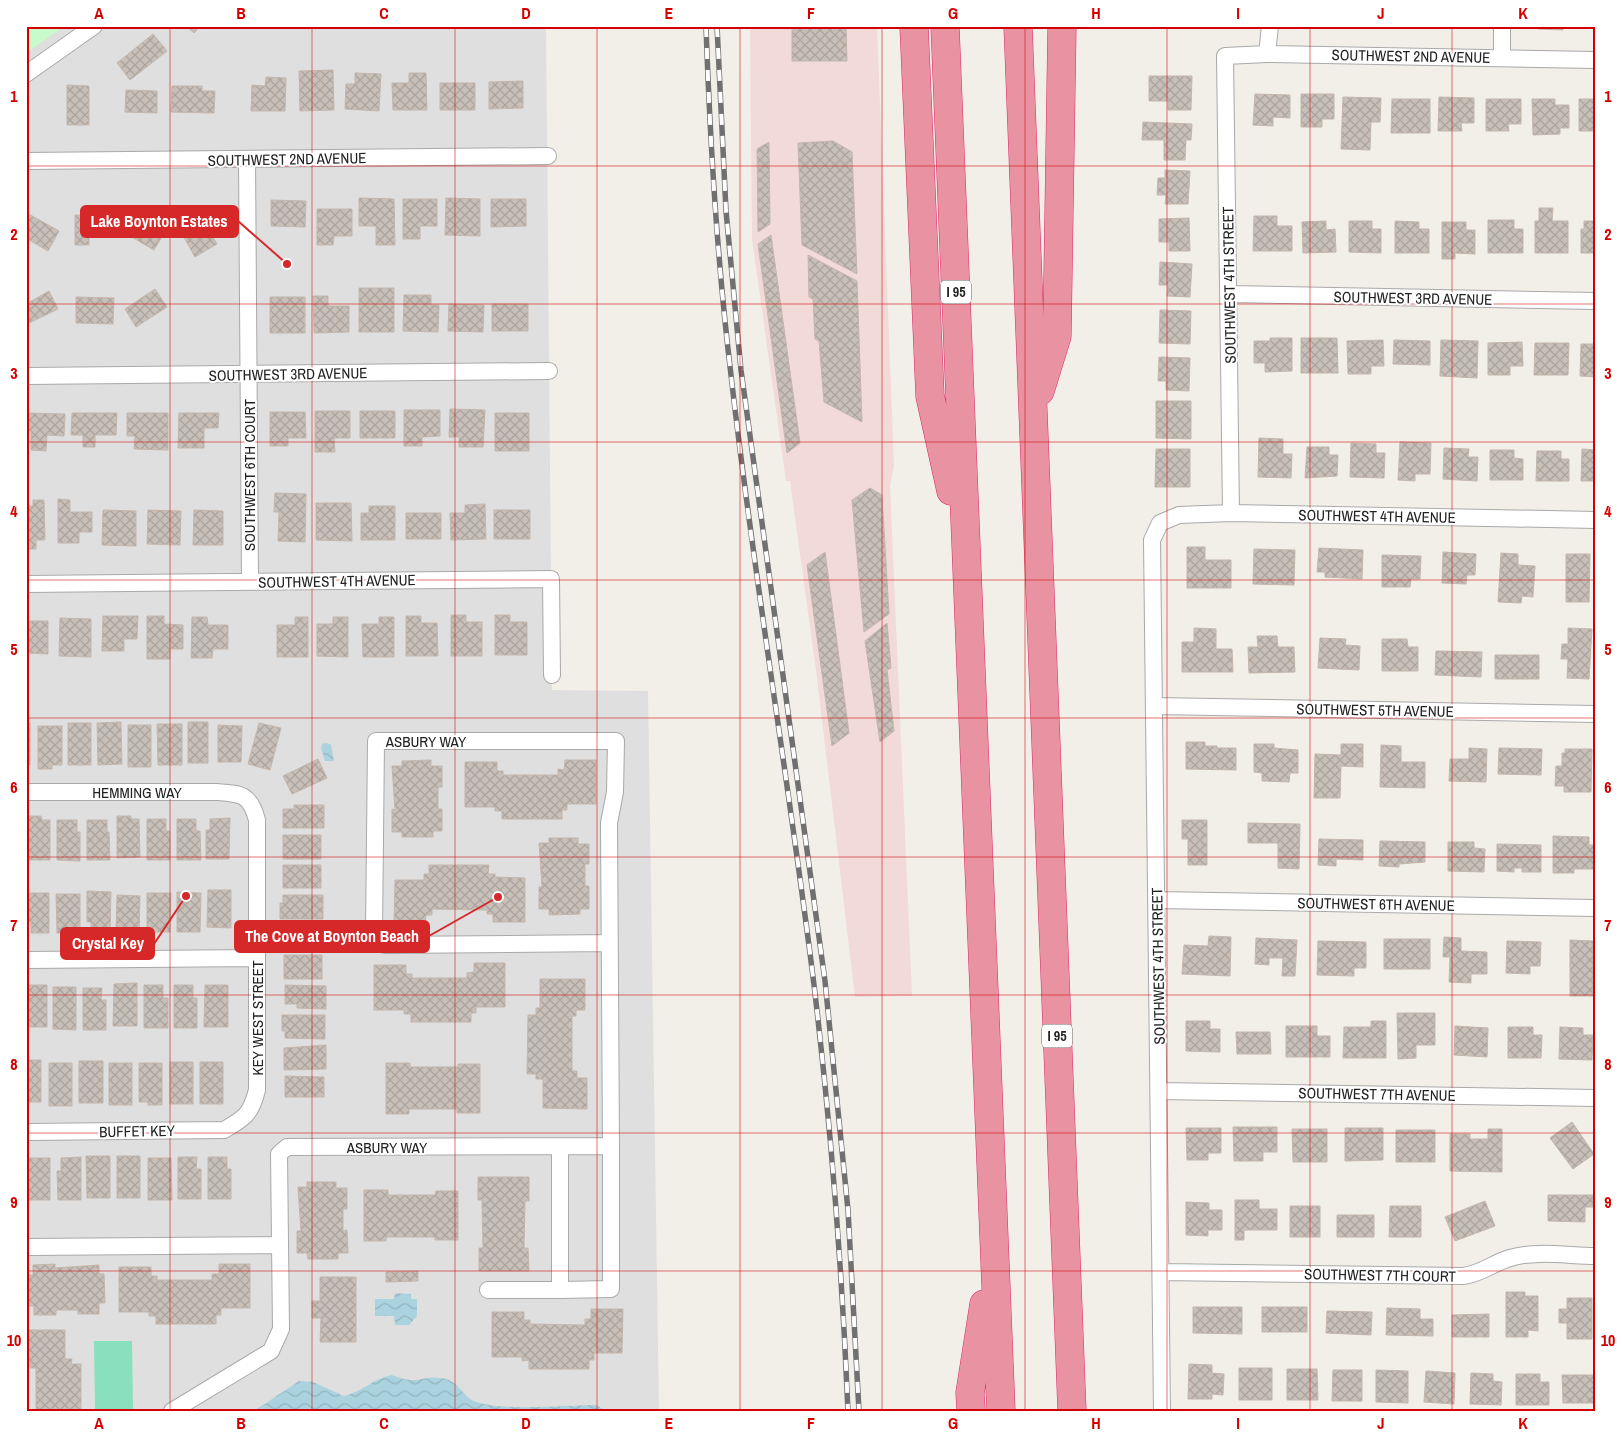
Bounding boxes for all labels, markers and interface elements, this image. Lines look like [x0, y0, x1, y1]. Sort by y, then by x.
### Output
text: A [94, 2, 104, 24]
text: B [236, 2, 246, 24]
text: C [379, 2, 389, 24]
text: D [521, 2, 531, 24]
text: E [665, 2, 674, 24]
text: F [807, 2, 815, 24]
text: G [948, 2, 958, 24]
text: H [1091, 2, 1101, 24]
text: I [1236, 2, 1240, 24]
text: J [1377, 2, 1385, 24]
text: K [1518, 2, 1528, 24]
street label: SOUTHWEST 2ND AVENUE [1331, 44, 1491, 68]
text: 1 [10, 85, 18, 107]
text: 1 [1604, 85, 1612, 107]
street label: SOUTHWEST 2ND AVENUE [207, 147, 367, 171]
callout: Lake Boynton Estates [81, 206, 238, 237]
street label: SOUTHWEST 4TH STREET [1217, 206, 1241, 364]
text: Lake Boynton Estates [90, 210, 228, 232]
text: 2 [10, 223, 18, 245]
text: 2 [1604, 223, 1612, 245]
road number: I 95 [941, 280, 971, 304]
street label: SOUTHWEST 3RD AVENUE [1333, 286, 1493, 310]
text: 3 [10, 362, 18, 384]
street label: SOUTHWEST 3RD AVENUE [208, 362, 368, 386]
text: 3 [1604, 362, 1612, 384]
street label: SOUTHWEST 6TH COURT [239, 399, 260, 551]
text: 4 [10, 500, 18, 522]
text: 4 [1604, 500, 1612, 522]
street label: SOUTHWEST 4TH AVENUE [1298, 504, 1456, 528]
street label: SOUTHWEST 4TH AVENUE [258, 569, 416, 593]
text: 5 [10, 638, 18, 660]
text: 5 [1604, 638, 1612, 660]
street label: SOUTHWEST 5TH AVENUE [1296, 698, 1454, 722]
street label: ASBURY WAY [385, 731, 467, 752]
text: 6 [10, 776, 18, 798]
text: 6 [1604, 776, 1612, 798]
street label: HEMMING WAY [92, 782, 183, 803]
street label: SOUTHWEST 4TH STREET [1146, 887, 1170, 1045]
street label: SOUTHWEST 6TH AVENUE [1297, 892, 1455, 916]
text: 7 [10, 914, 18, 936]
text: 7 [1604, 914, 1612, 936]
callout: The Cove at Boynton Beach [235, 921, 429, 952]
text: The Cove at Boynton Beach [245, 925, 419, 947]
callout: Crystal Key [61, 928, 154, 959]
text: Crystal Key [72, 932, 145, 954]
street label: KEY WEST STREET [247, 960, 268, 1076]
road number: I 95 [1042, 1024, 1072, 1048]
text: 8 [10, 1053, 18, 1075]
text: 8 [1604, 1053, 1612, 1075]
street label: SOUTHWEST 7TH AVENUE [1298, 1082, 1456, 1106]
street label: BUFFET KEY [99, 1120, 176, 1142]
street label: ASBURY WAY [346, 1137, 428, 1158]
text: 9 [10, 1191, 18, 1213]
text: 9 [1604, 1191, 1612, 1213]
street label: SOUTHWEST 7TH COURT [1304, 1263, 1457, 1287]
text: 10 [7, 1329, 21, 1351]
text: 10 [1601, 1329, 1615, 1351]
text: A [94, 1412, 104, 1434]
text: B [236, 1412, 246, 1434]
text: C [379, 1412, 389, 1434]
text: D [521, 1412, 531, 1434]
text: E [665, 1412, 674, 1434]
text: F [807, 1412, 815, 1434]
text: G [948, 1412, 958, 1434]
text: H [1091, 1412, 1101, 1434]
text: I [1236, 1412, 1240, 1434]
text: J [1377, 1412, 1385, 1434]
text: K [1518, 1412, 1528, 1434]

